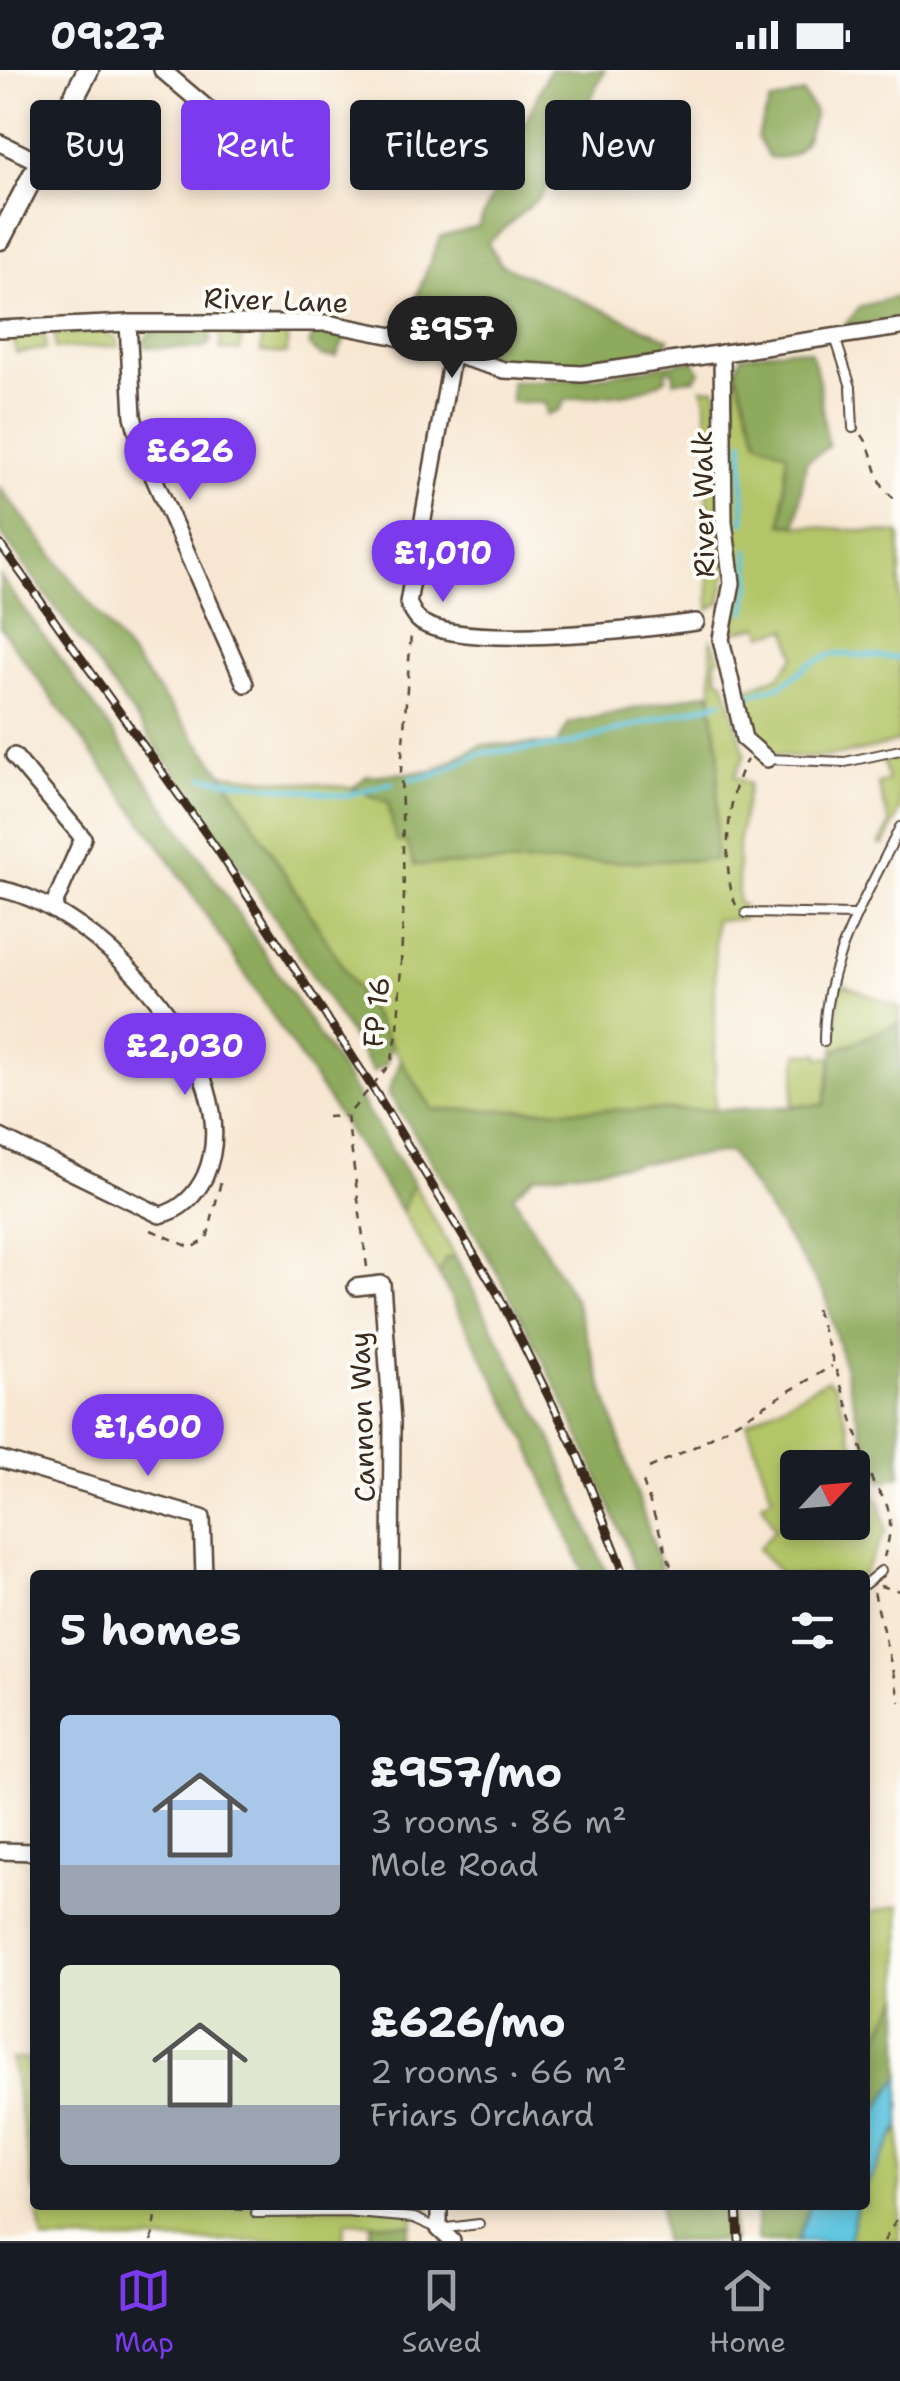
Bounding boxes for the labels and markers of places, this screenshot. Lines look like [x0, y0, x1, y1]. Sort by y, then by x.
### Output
pin: £957 [393, 296, 511, 381]
pin: £626 [131, 418, 249, 503]
pin: £1,010 [362, 520, 524, 605]
pin: £2,030 [104, 1013, 266, 1098]
pin: £1,600 [67, 1394, 229, 1479]

